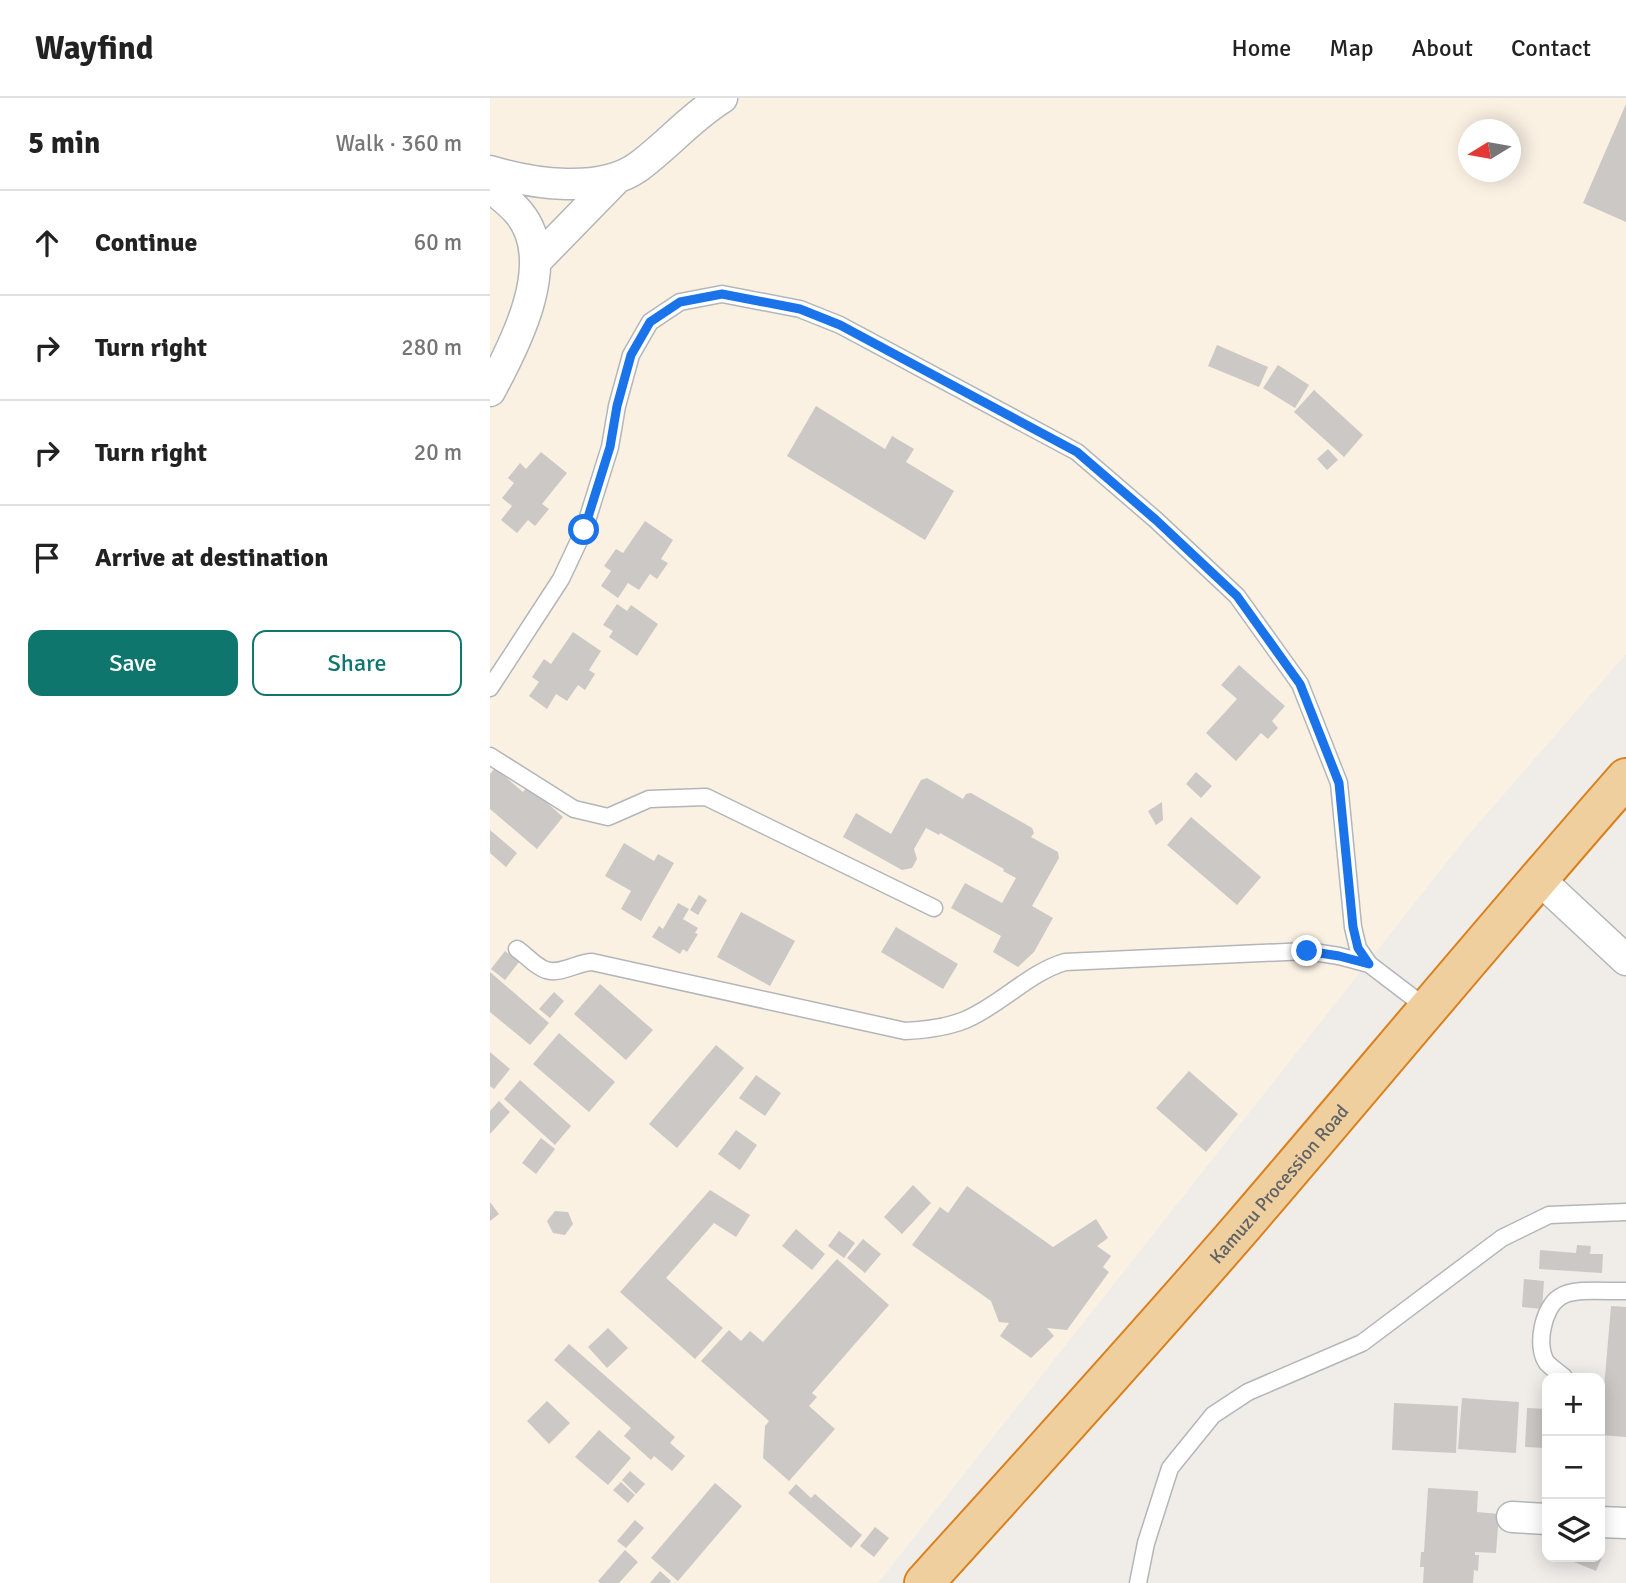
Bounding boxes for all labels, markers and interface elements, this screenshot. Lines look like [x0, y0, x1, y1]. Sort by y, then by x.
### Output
text: Wayfind [35, 28, 154, 69]
text: Home [1231, 33, 1291, 63]
text: Map [1329, 33, 1374, 63]
text: About [1412, 33, 1473, 63]
text: Contact [1511, 33, 1591, 63]
north arrow [1458, 119, 1521, 182]
text: 5 min [28, 125, 100, 162]
text: Walk · 360 m [336, 129, 462, 158]
icon: ahead [28, 224, 66, 262]
text: Continue [95, 227, 197, 259]
text: 60 m [414, 228, 462, 257]
icon: right [28, 329, 66, 367]
text: Turn right [95, 332, 207, 364]
text: 280 m [401, 333, 462, 362]
icon: right [28, 434, 66, 472]
text: Turn right [95, 437, 207, 469]
text: 20 m [414, 438, 462, 467]
route start [568, 514, 599, 545]
icon: arrive [28, 539, 66, 577]
text: Arrive at destination [95, 542, 328, 574]
button: Save [28, 630, 238, 696]
button: Share [252, 630, 462, 696]
route end [1291, 935, 1322, 966]
street label: Kamuzu Procession Road [1205, 1100, 1354, 1269]
map controls [1542, 1373, 1605, 1562]
button: + [1542, 1373, 1605, 1436]
button: − [1542, 1436, 1605, 1499]
button: layers [1542, 1499, 1605, 1562]

